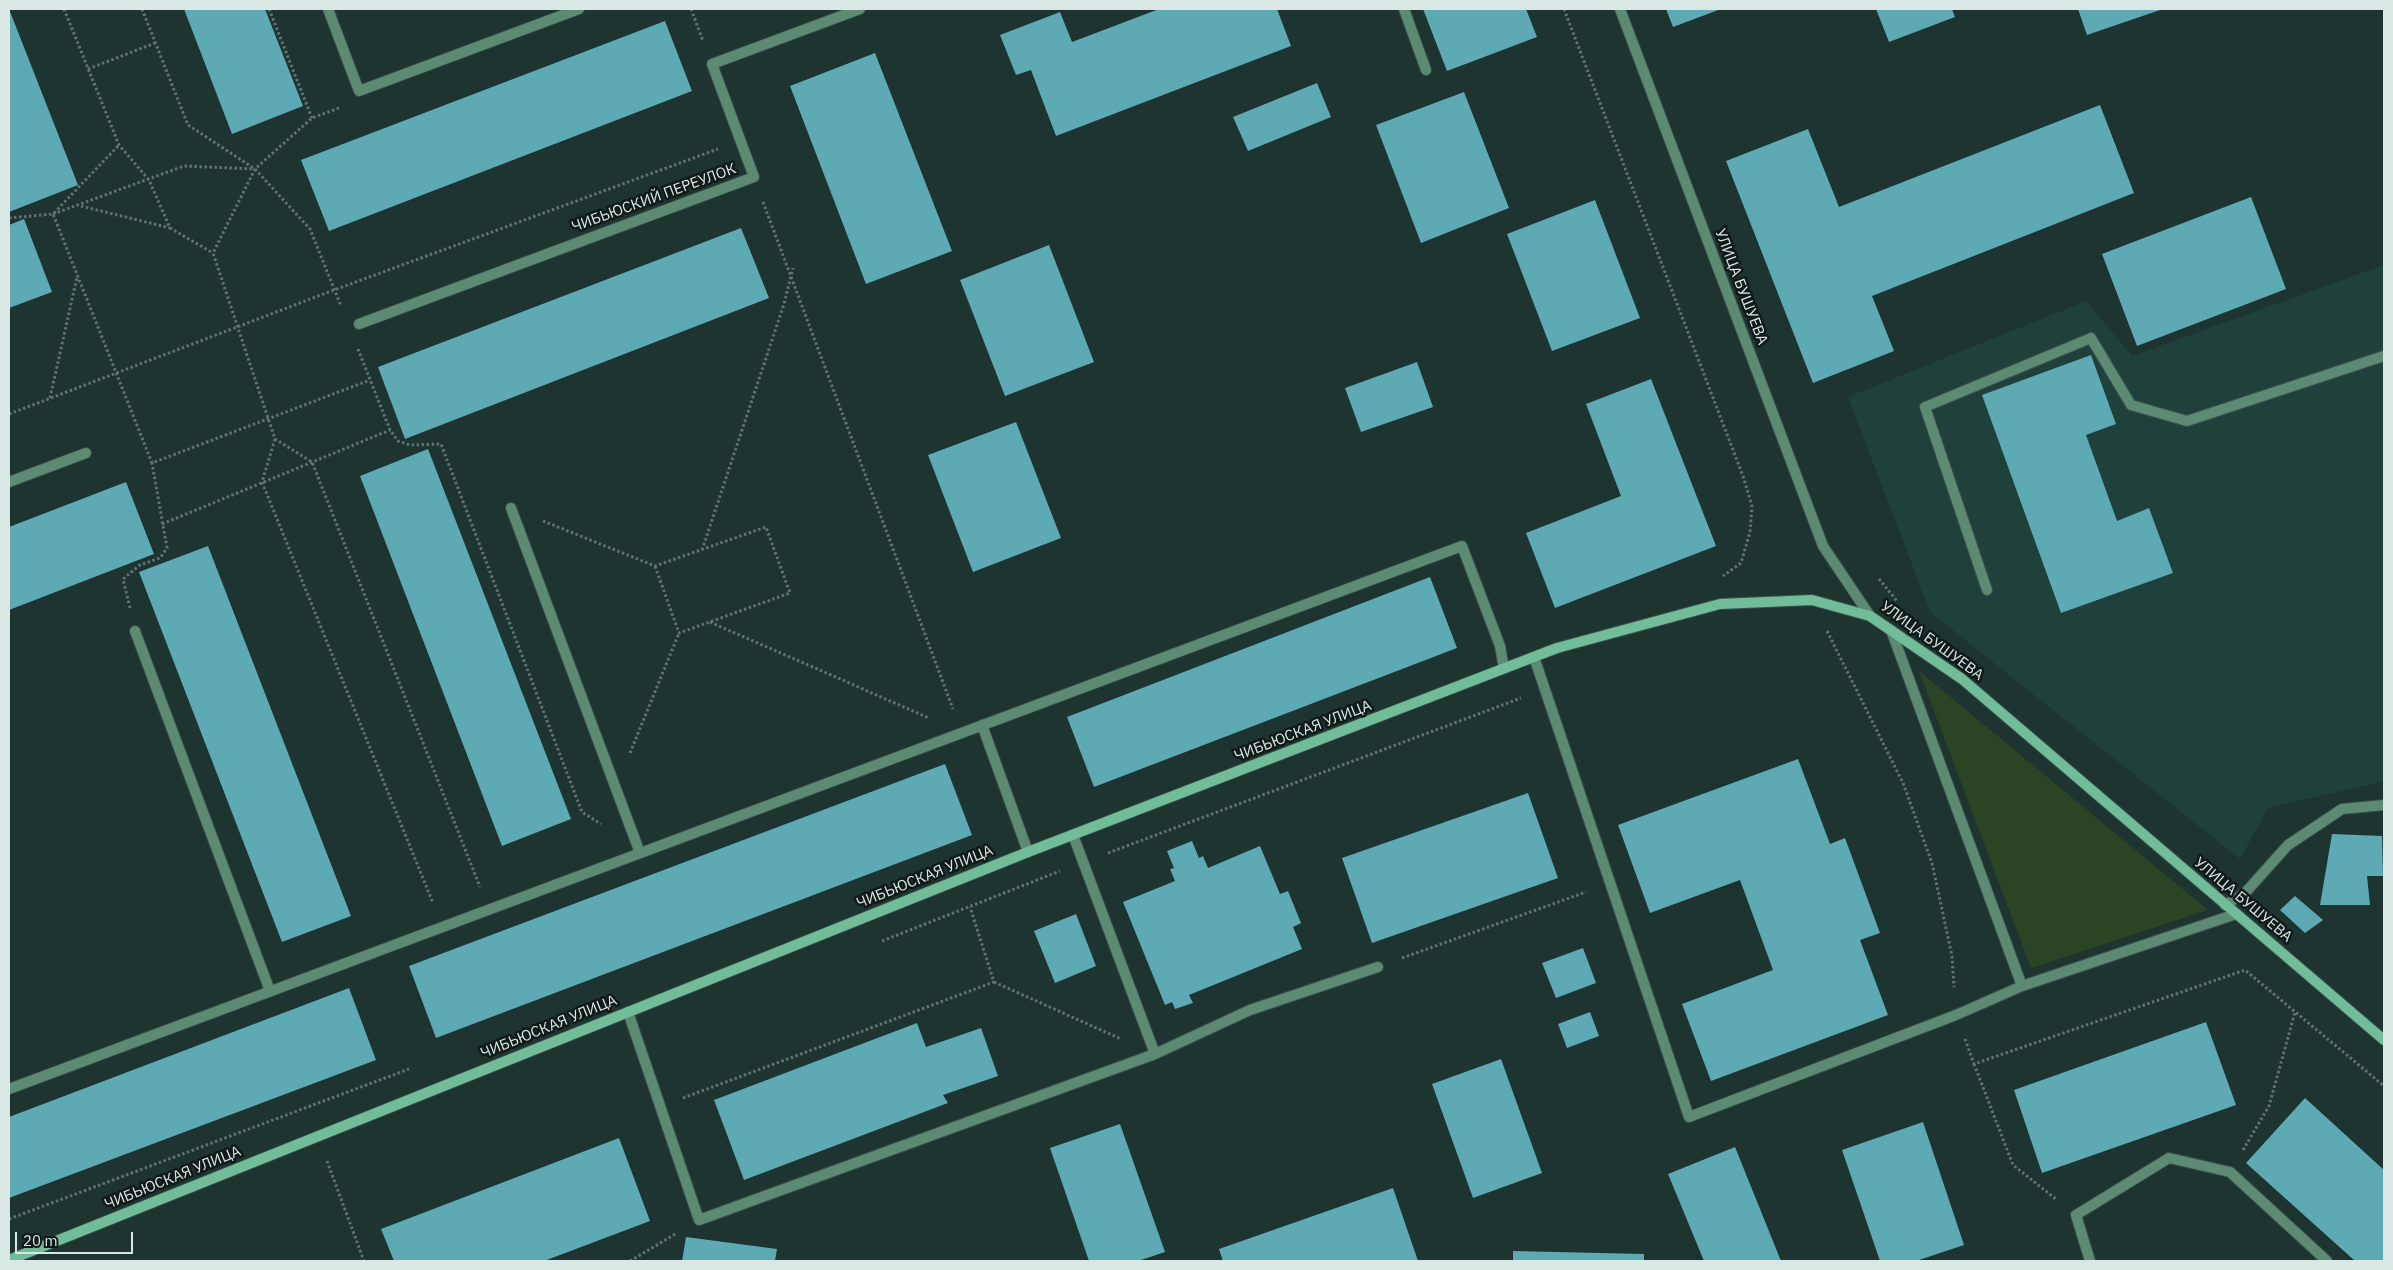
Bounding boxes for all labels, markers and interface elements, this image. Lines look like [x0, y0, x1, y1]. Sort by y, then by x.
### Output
street label: ЧИБЬЮСКИЙ ПЕРЕУЛОК [569, 160, 739, 236]
street label: УЛИЦА БУШУЕВА [1711, 227, 1771, 347]
street label: УЛИЦА БУШУЕВА [1877, 598, 1987, 684]
street label: ЧИБЬЮСКАЯ УЛИЦА [1232, 697, 1374, 765]
street label: ЧИБЬЮСКАЯ УЛИЦА [854, 841, 996, 913]
street label: УЛИЦА БУШУЕВА [2190, 854, 2296, 946]
street label: ЧИБЬЮСКАЯ УЛИЦА [478, 991, 620, 1063]
street label: ЧИБЬЮСКАЯ УЛИЦА [102, 1142, 244, 1214]
scale bar [18, 1222, 135, 1254]
text: 20 m [23, 1231, 58, 1250]

